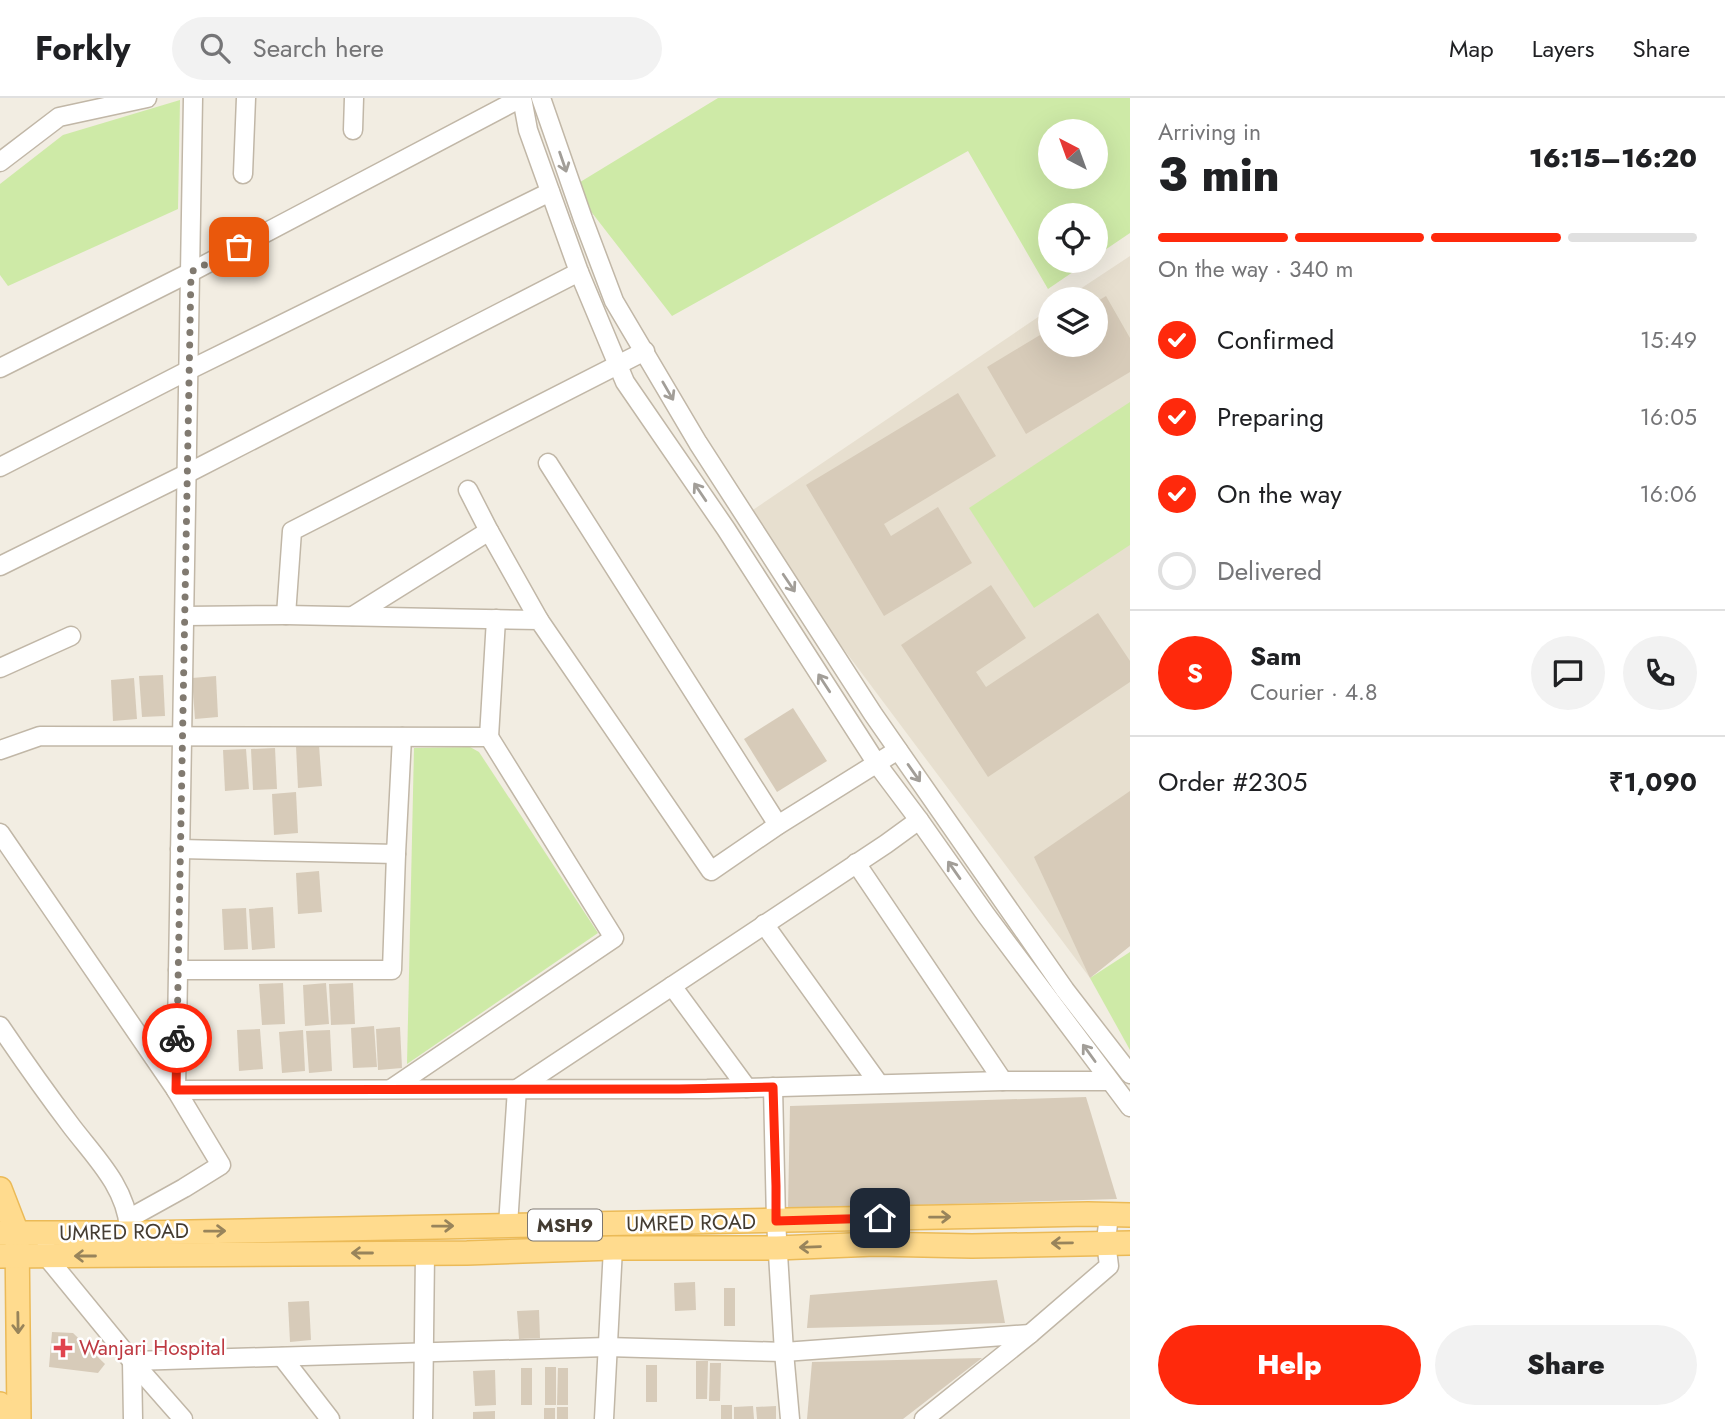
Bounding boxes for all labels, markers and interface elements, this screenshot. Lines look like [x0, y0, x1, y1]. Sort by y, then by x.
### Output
search box [172, 17, 662, 80]
text: Forkly [35, 25, 130, 72]
icon: search [196, 29, 234, 67]
text: Search here [252, 29, 384, 67]
text: Map [1449, 31, 1494, 66]
text: Layers [1532, 31, 1594, 66]
text: Share [1632, 31, 1690, 66]
text: Arriving in [1158, 115, 1261, 149]
north arrow [1038, 119, 1108, 189]
map controls [1038, 119, 1108, 357]
text: 16:15–16:20 [1529, 139, 1697, 177]
text: 3 min [1158, 142, 1280, 208]
one-way arrow [558, 151, 570, 173]
button: locate [1038, 203, 1108, 273]
pin [209, 217, 269, 277]
icon: bag [220, 228, 258, 266]
text: On the way · 340 m [1158, 252, 1354, 286]
button: layers [1038, 287, 1108, 357]
icon: check [1158, 321, 1196, 359]
text: Confirmed [1217, 321, 1334, 359]
text: 15:49 [1640, 323, 1697, 357]
one-way arrow [661, 380, 675, 400]
icon: check [1158, 398, 1196, 436]
text: Preparing [1217, 398, 1324, 436]
text: 16:05 [1640, 400, 1697, 434]
icon: check [1158, 475, 1196, 513]
text: On the way [1217, 475, 1342, 513]
text: 16:06 [1639, 477, 1697, 511]
one-way arrow [693, 483, 707, 502]
text: Delivered [1217, 552, 1322, 590]
one-way arrow [782, 573, 796, 592]
button: chat [1531, 636, 1605, 710]
button: phone [1623, 636, 1697, 710]
text: Sam [1250, 637, 1302, 675]
text: S [1187, 654, 1203, 692]
one-way arrow [817, 673, 831, 693]
text: Courier · 4.8 [1250, 675, 1378, 709]
one-way arrow [907, 763, 921, 782]
text: Order #2305 [1158, 763, 1307, 801]
text: ₹1,090 [1609, 763, 1697, 801]
one-way arrow [947, 861, 961, 880]
courier [142, 1003, 212, 1073]
icon: bike [158, 1019, 196, 1057]
one-way arrow [1082, 1044, 1096, 1063]
pin [850, 1188, 910, 1248]
icon: home [861, 1199, 899, 1237]
street label: UMRED ROAD [626, 1207, 756, 1239]
road number: MSH9 [528, 1210, 602, 1240]
one-way arrow [928, 1210, 951, 1224]
street label: UMRED ROAD [59, 1216, 189, 1248]
one-way arrow [431, 1220, 454, 1233]
one-way arrow [203, 1224, 226, 1238]
one-way arrow [1051, 1237, 1074, 1250]
one-way arrow [799, 1240, 822, 1253]
one-way arrow [351, 1246, 374, 1260]
one-way arrow [74, 1249, 97, 1263]
one-way arrow [11, 1311, 25, 1334]
button: Help [1158, 1325, 1421, 1405]
button: Share [1435, 1325, 1697, 1405]
place label: Wanjari Hospital [79, 1333, 225, 1363]
marker: Wanjari Hospital [53, 1338, 73, 1358]

